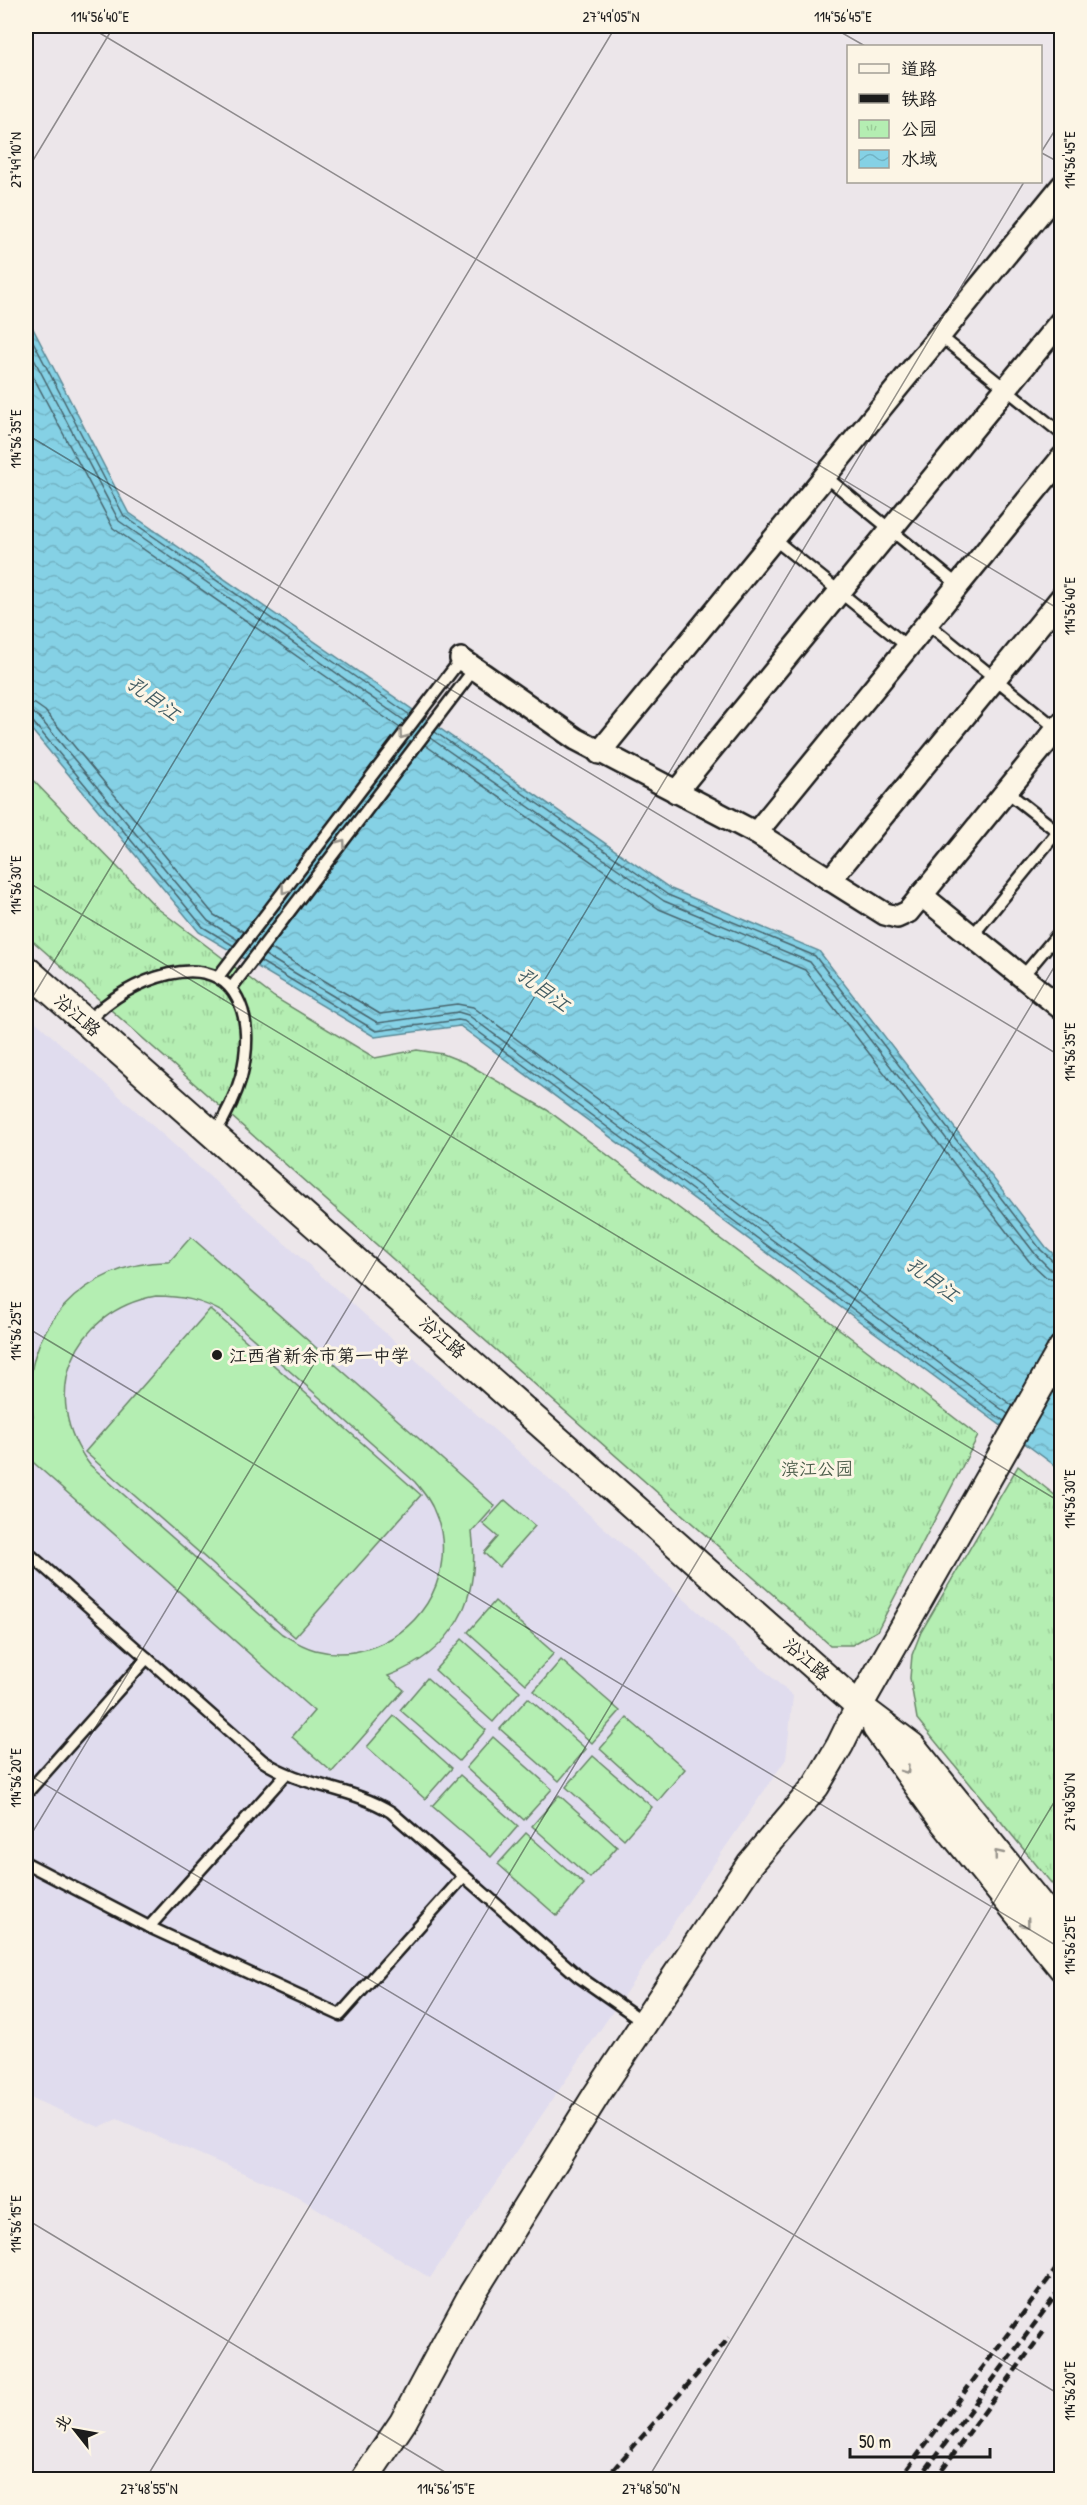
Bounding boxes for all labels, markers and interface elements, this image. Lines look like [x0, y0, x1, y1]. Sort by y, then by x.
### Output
text: 114°56'40"E [71, 6, 130, 27]
text: 27°49'05"N [582, 6, 640, 27]
text: 114°56'45"E [814, 6, 872, 27]
legend [847, 45, 1042, 183]
text: 道路 [901, 56, 937, 81]
text: 铁路 [901, 86, 937, 111]
text: 公园 [901, 116, 937, 141]
text: 114°56'45"E [1059, 131, 1080, 189]
text: 27°49'10"N [5, 132, 26, 188]
text: 水域 [901, 146, 937, 171]
text: 114°56'35"E [5, 409, 26, 469]
text: 114°56'40"E [1059, 576, 1080, 635]
water label: 孔目江 [122, 669, 187, 727]
one-way arrow [400, 729, 411, 740]
one-way arrow [334, 839, 345, 850]
text: 114°56'30"E [5, 855, 26, 915]
one-way arrow [281, 883, 292, 894]
water label: 孔目江 [512, 960, 577, 1018]
street label: 沿江路 [49, 988, 107, 1042]
text: 114°56'35"E [1059, 1022, 1080, 1082]
water label: 孔目江 [901, 1250, 966, 1308]
text: 114°56'25"E [5, 1301, 26, 1361]
street label: 沿江路 [414, 1310, 472, 1364]
place label: 江西省新余市第一中学 [229, 1343, 409, 1368]
marker: 江西省新余市第一中学 [210, 1348, 224, 1362]
park label: 滨江公园 [781, 1456, 853, 1481]
text: 114°56'30"E [1059, 1469, 1080, 1529]
street label: 沿江路 [778, 1632, 836, 1686]
text: 114°56'20"E [5, 1748, 26, 1808]
one-way arrow [899, 1764, 910, 1775]
text: 27°48'50"N [1059, 1773, 1080, 1831]
one-way arrow [995, 1850, 1006, 1861]
text: 114°56'25"E [1059, 1915, 1080, 1975]
one-way arrow [1019, 1917, 1030, 1928]
text: 114°56'15"E [5, 2195, 26, 2253]
text: 114°56'20"E [1059, 2361, 1080, 2421]
north arrow [45, 2400, 105, 2460]
text: 北 [49, 2410, 76, 2435]
scale bar [850, 2421, 990, 2459]
text: 50 m [859, 2429, 891, 2454]
text: 27°48'55"N [120, 2478, 178, 2499]
text: 114°56'15"E [417, 2478, 475, 2499]
text: 27°48'50"N [622, 2478, 680, 2499]

